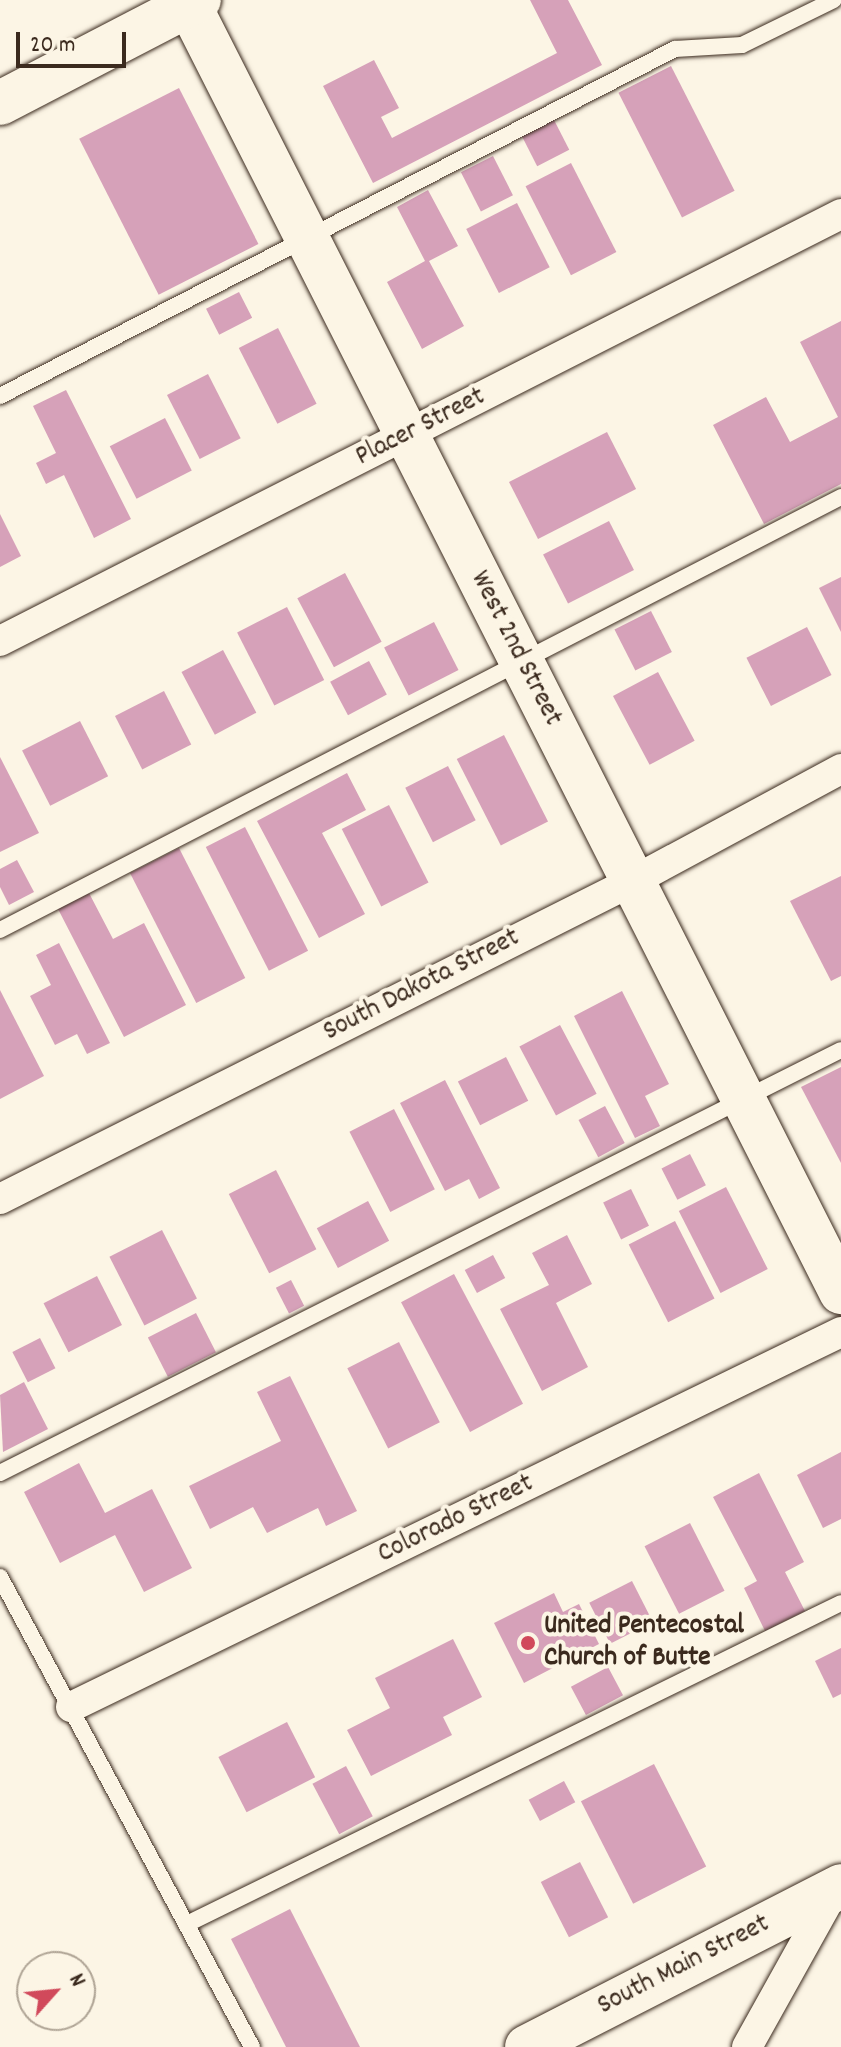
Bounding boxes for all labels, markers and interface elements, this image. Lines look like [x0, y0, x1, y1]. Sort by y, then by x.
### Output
scale bar [20, 16, 130, 66]
text: 20 m [30, 29, 76, 63]
street label: Placer Street [351, 381, 491, 475]
street label: West 2nd Street [462, 566, 568, 732]
street label: South Dakota Street [318, 922, 526, 1050]
street label: Colorado Street [373, 1468, 539, 1572]
place label: United Pentecostal Church of Butte [544, 1610, 744, 1676]
marker: United Pentecostal Church of Butte [519, 1634, 537, 1652]
street label: South Main Street [592, 1908, 776, 2024]
north arrow [16, 1951, 96, 2031]
text: N [60, 1969, 92, 1993]

